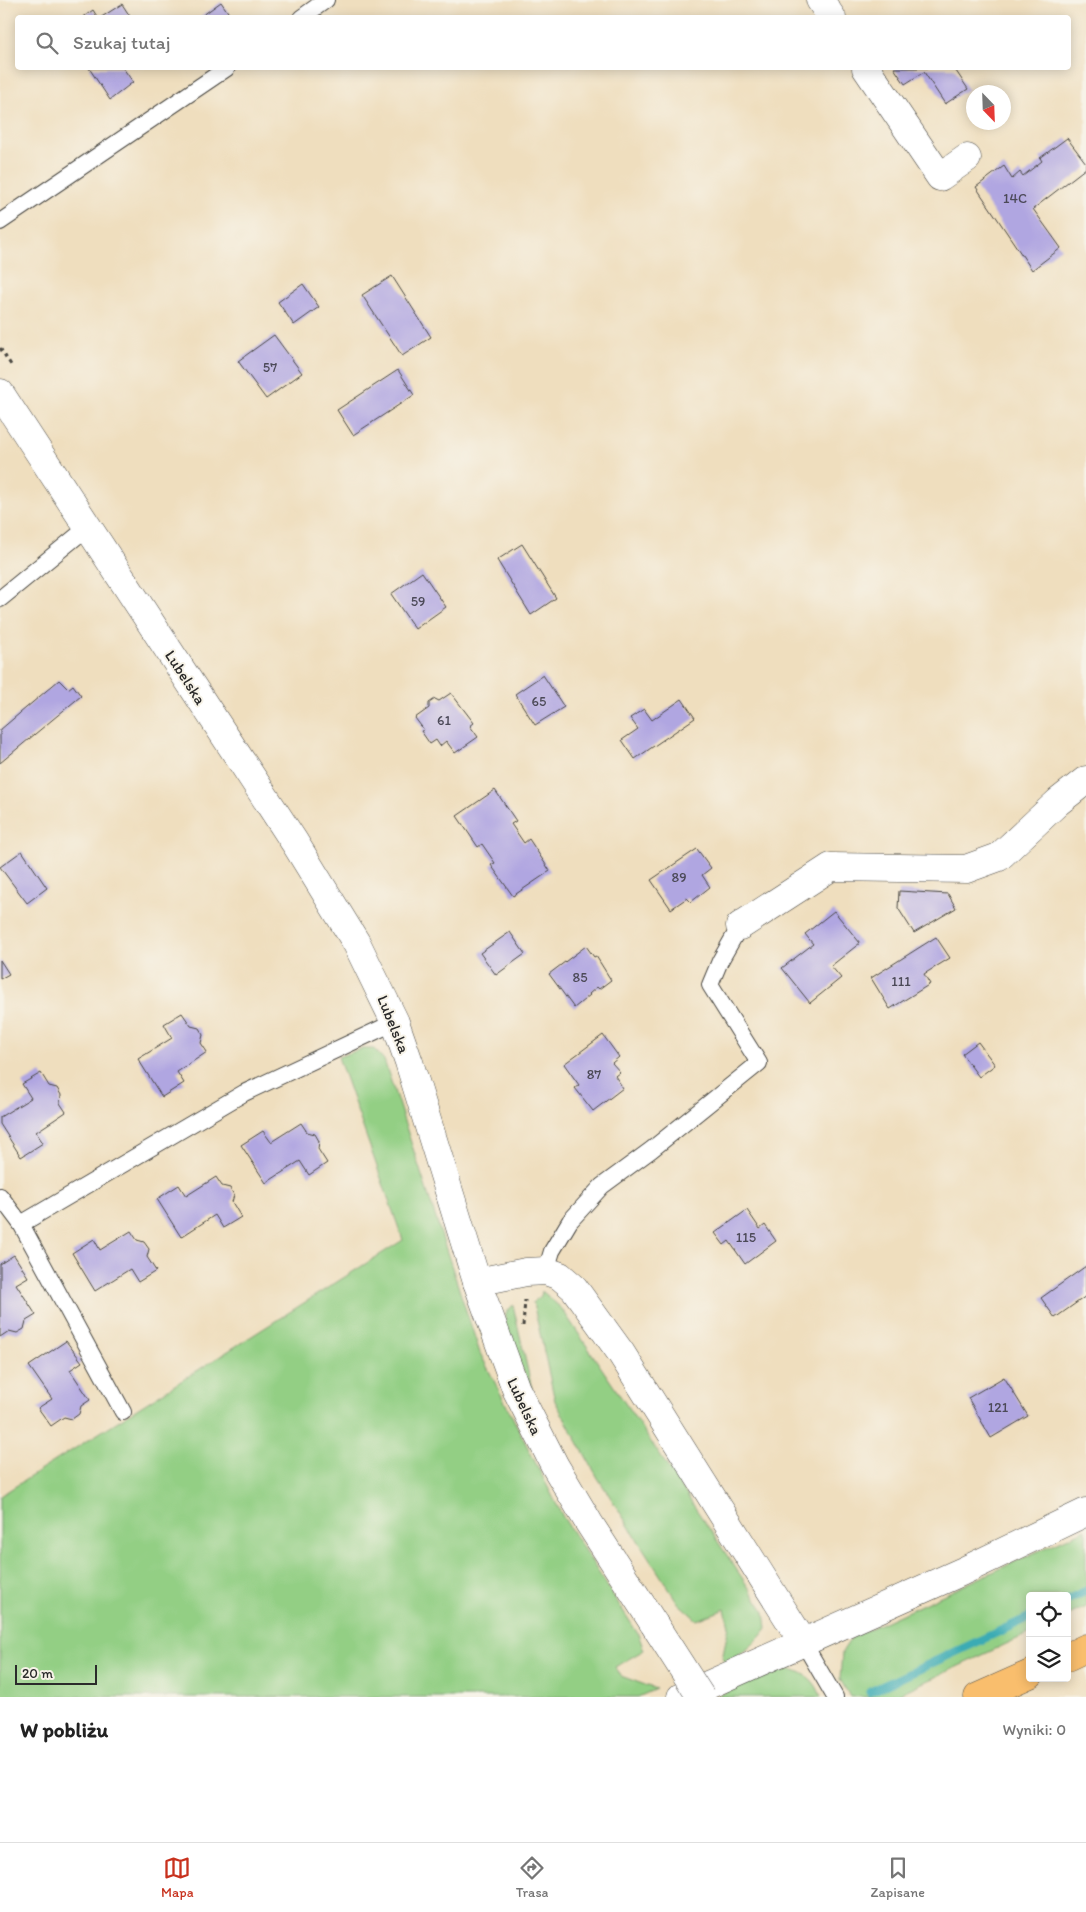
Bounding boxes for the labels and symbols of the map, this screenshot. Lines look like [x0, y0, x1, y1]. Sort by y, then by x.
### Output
north arrow [966, 85, 1011, 130]
house number: 14C [1003, 190, 1027, 207]
house number: 57 [263, 359, 277, 376]
house number: 59 [411, 593, 425, 610]
street label: Lubelska [161, 647, 211, 709]
house number: 65 [532, 693, 546, 710]
house number: 61 [437, 712, 451, 729]
house number: 89 [672, 869, 687, 886]
house number: 85 [572, 969, 588, 986]
house number: 111 [891, 973, 911, 990]
street label: Lubelska [373, 992, 414, 1057]
house number: 87 [587, 1066, 601, 1083]
house number: 115 [736, 1229, 756, 1246]
street label: Lubelska [503, 1375, 546, 1438]
house number: 121 [988, 1399, 1009, 1416]
scale bar [15, 1662, 98, 1685]

